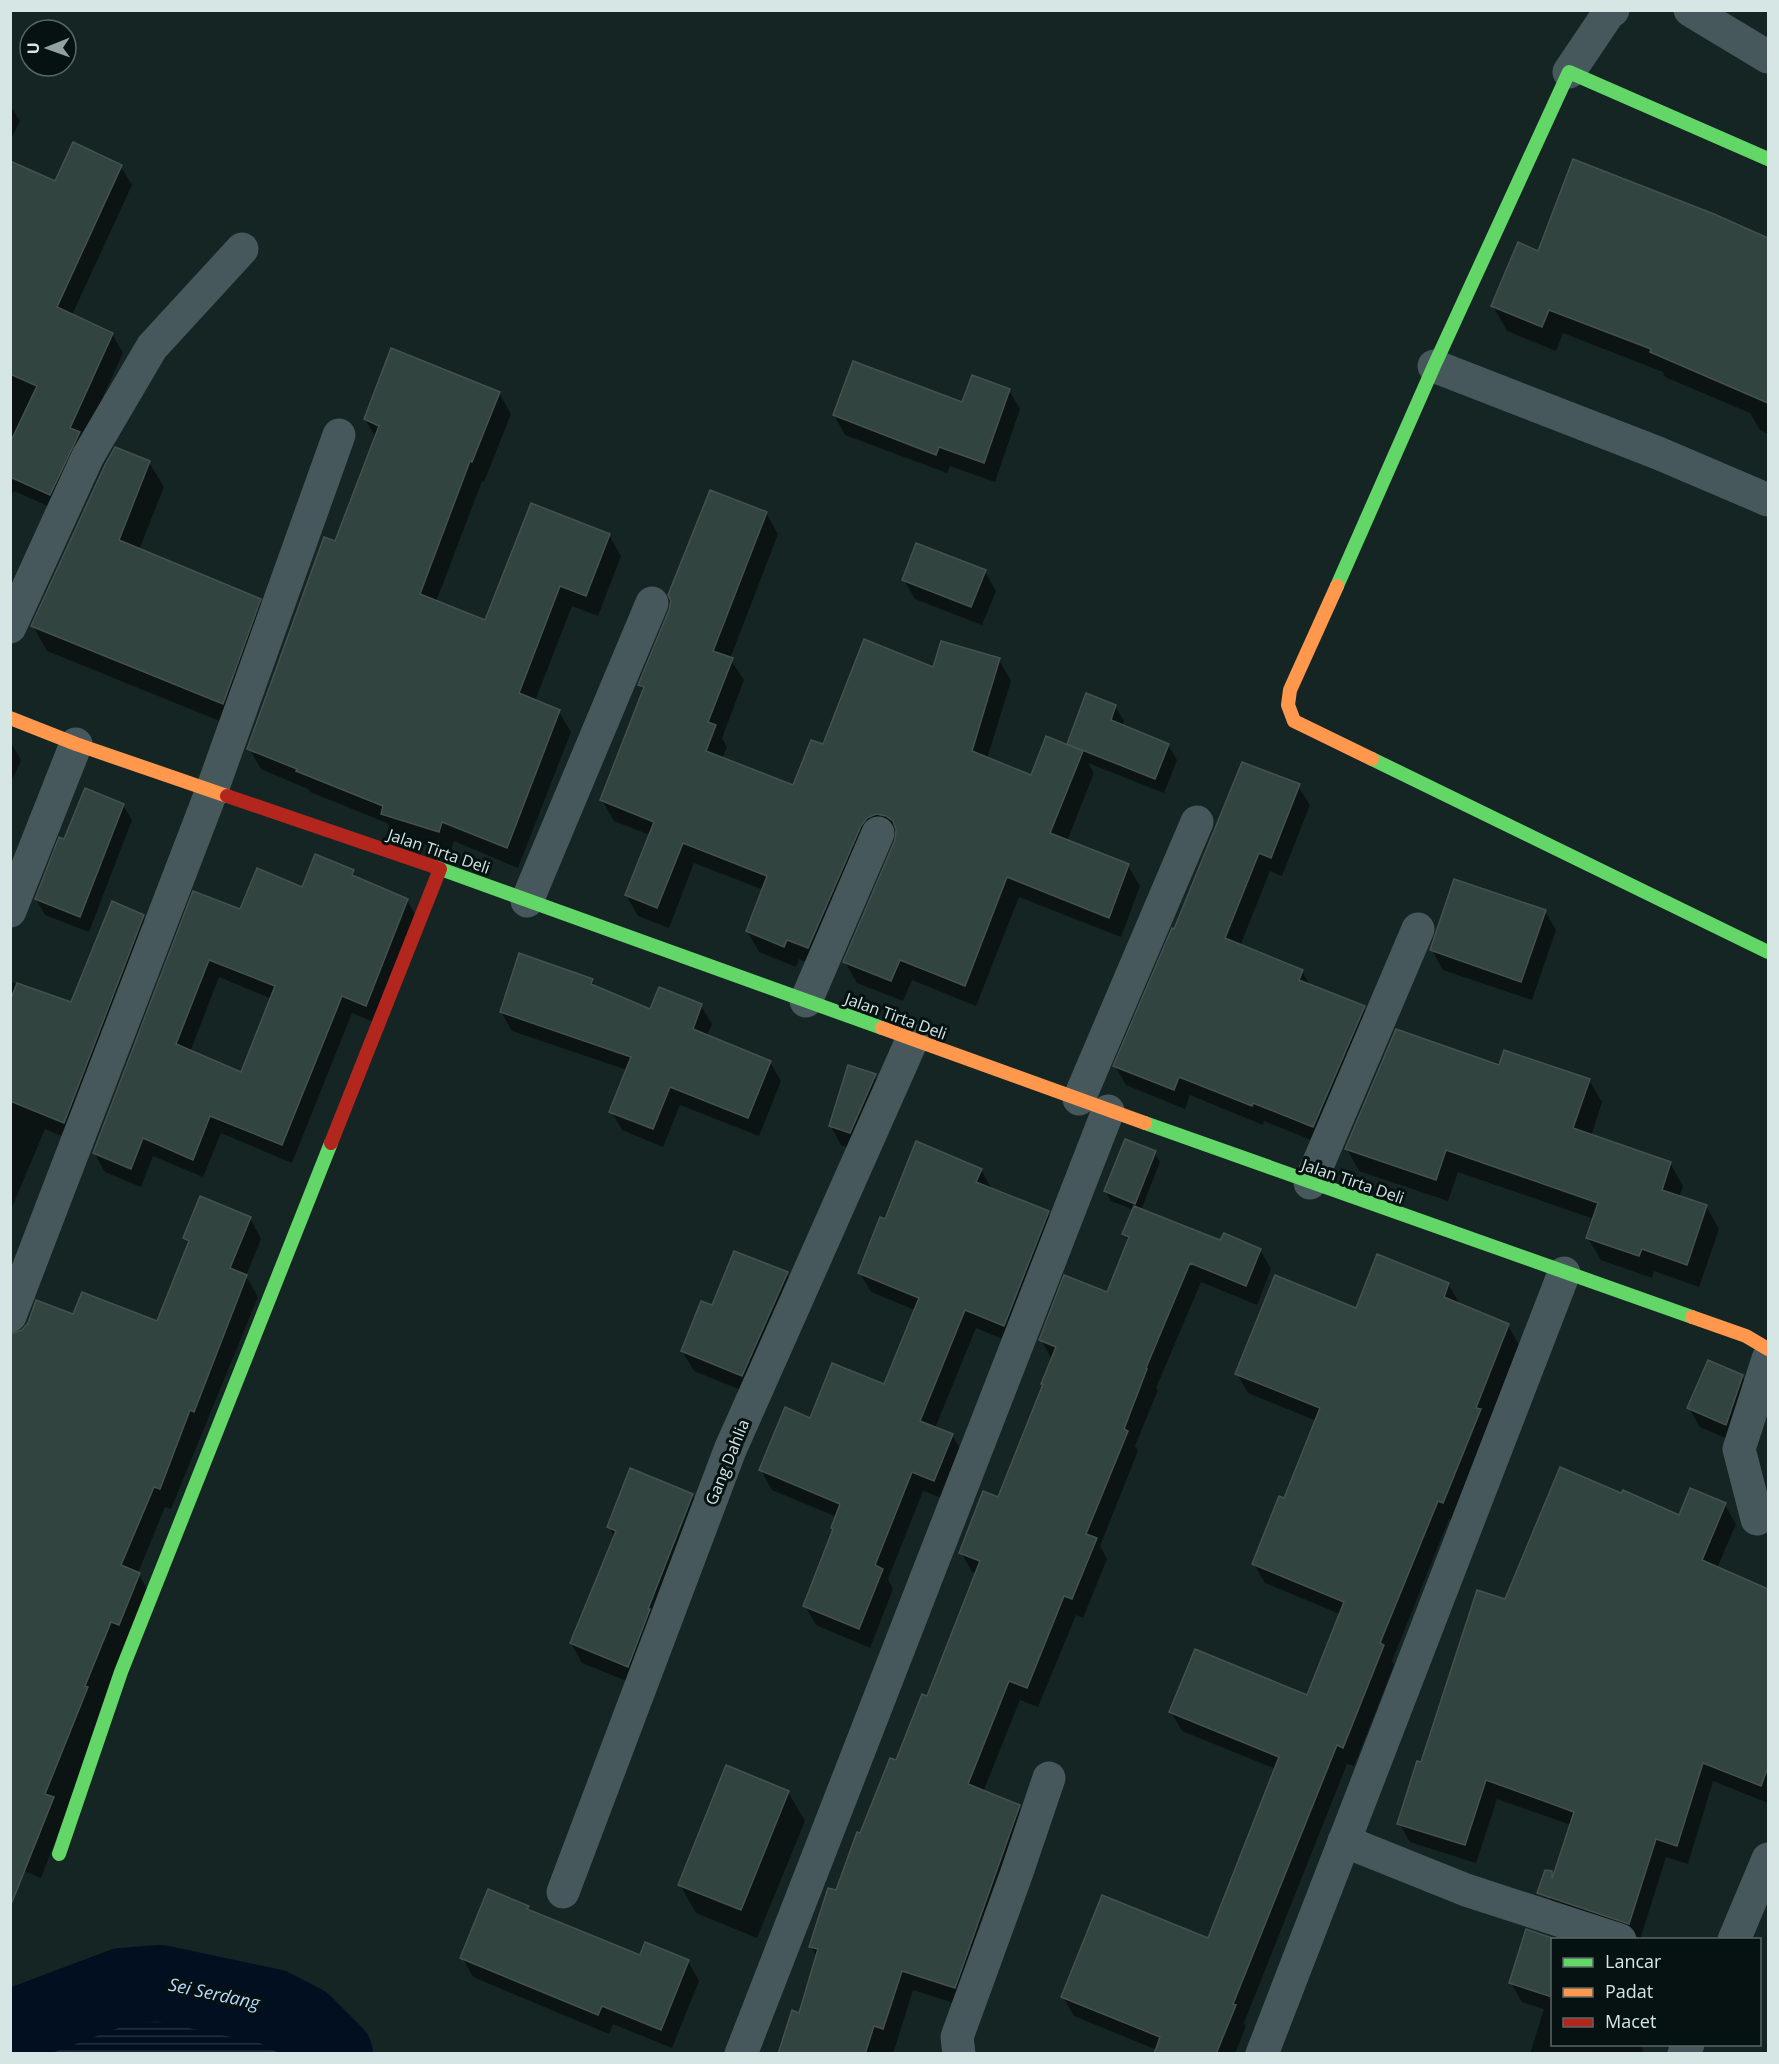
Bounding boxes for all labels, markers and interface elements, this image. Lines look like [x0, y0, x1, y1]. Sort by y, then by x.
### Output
north arrow [18, 18, 78, 78]
text: U [22, 42, 44, 54]
street label: Jalan Tirta Deli [383, 823, 493, 879]
street label: Jalan Tirta Deli [840, 987, 950, 1045]
street label: Jalan Tirta Deli [1297, 1153, 1407, 1209]
street label: Gang Dahlia [700, 1416, 754, 1508]
legend [1551, 1938, 1761, 2046]
text: Lancar [1605, 1949, 1662, 1973]
water label: Sei Serdang [166, 1972, 263, 2015]
text: Padat [1605, 1979, 1653, 2003]
text: Macet [1605, 2009, 1656, 2033]

